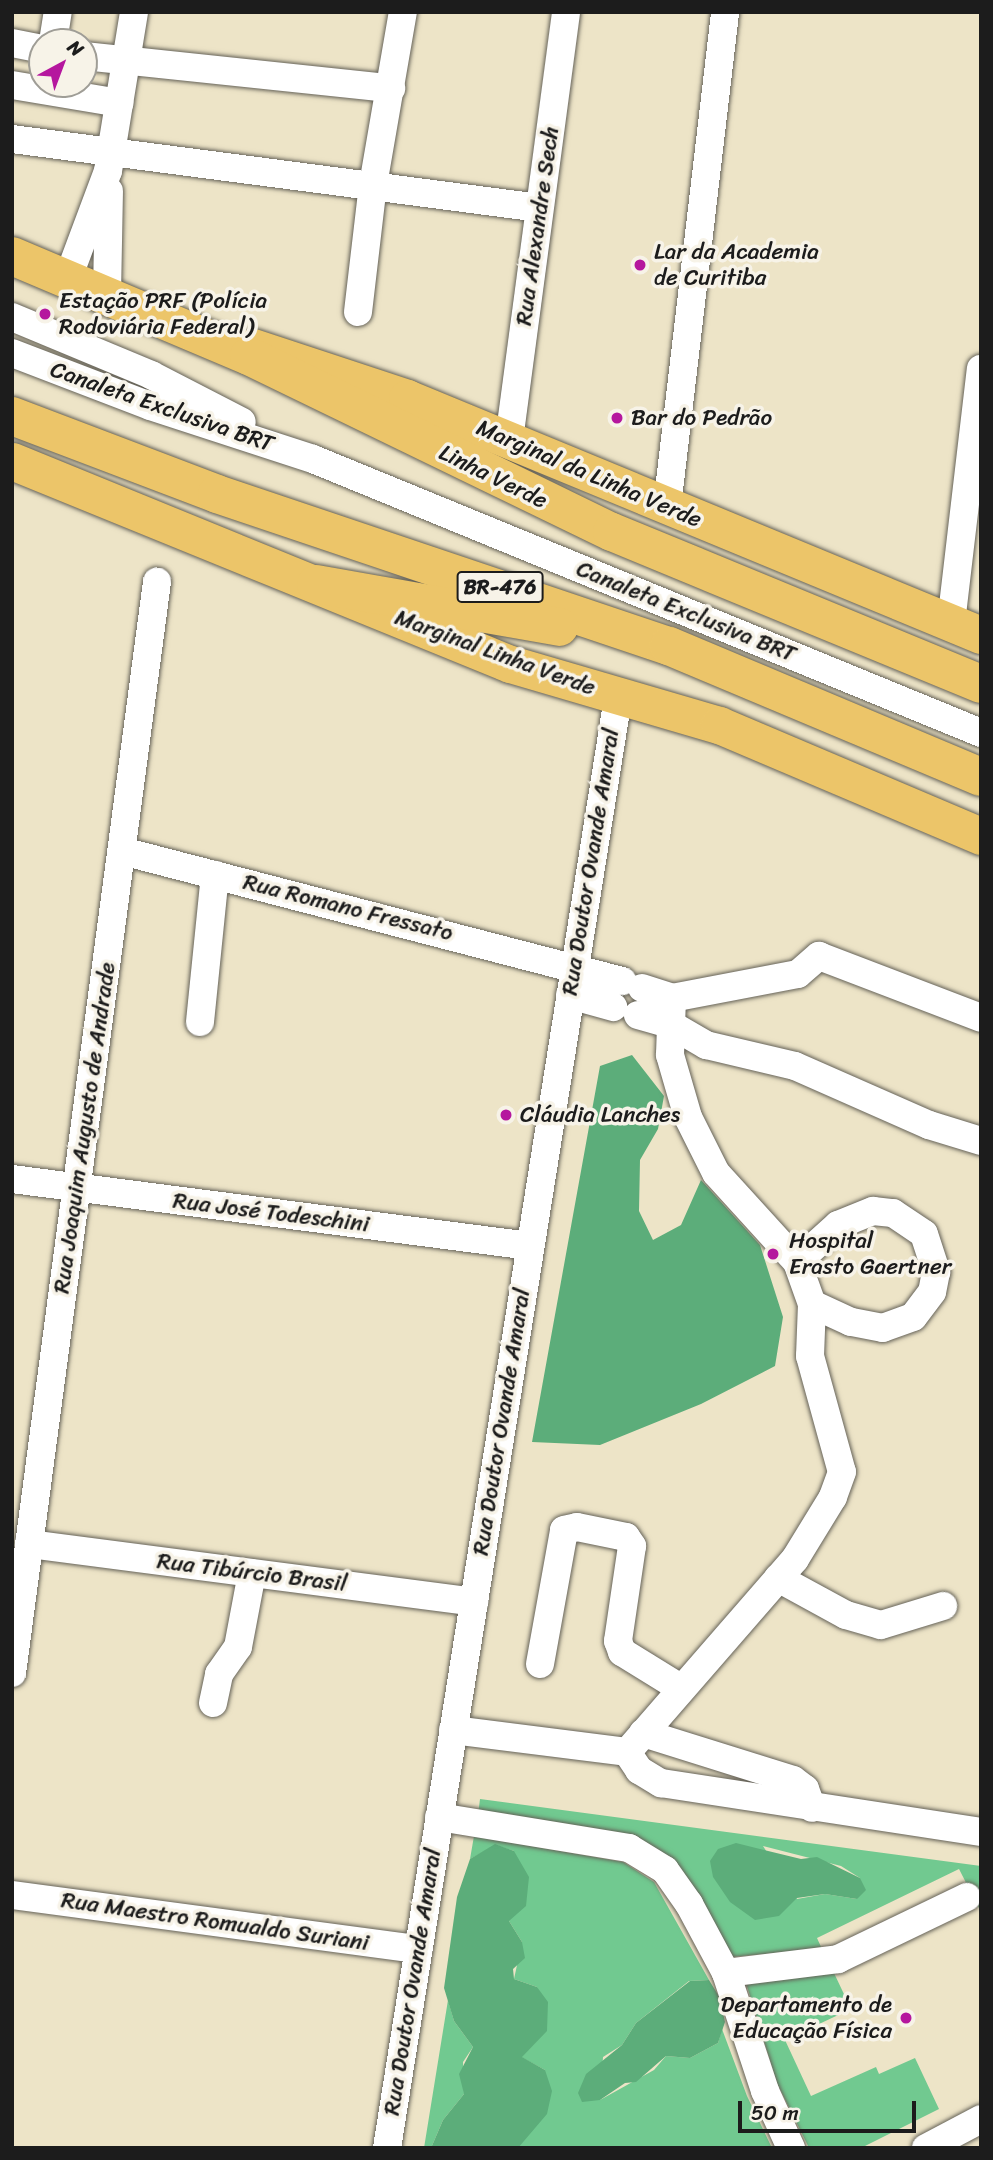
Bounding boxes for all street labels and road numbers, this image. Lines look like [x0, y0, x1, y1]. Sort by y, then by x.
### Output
street label: Rua Alexandre Sech [510, 124, 566, 328]
street label: Canaleta Exclusiva BRT [47, 356, 277, 458]
street label: Marginal da Linha Verde [473, 414, 705, 534]
street label: Linha Verde [435, 439, 551, 515]
street label: Canaleta Exclusiva BRT [572, 555, 800, 669]
road number: BR-476 [456, 570, 544, 604]
street label: Marginal Linha Verde [391, 604, 599, 702]
street label: Rua Doutor Ovande Amaral [556, 727, 626, 997]
street label: Rua Romano Fressato [240, 869, 456, 947]
street label: Rua Joaquim Augusto de Andrade [48, 961, 122, 1295]
street label: Rua José Todeschini [170, 1187, 372, 1239]
street label: Rua Doutor Ovande Amaral [467, 1287, 537, 1557]
street label: Rua Tibúrcio Brasil [155, 1548, 349, 1598]
street label: Rua Doutor Ovande Amaral [378, 1847, 448, 2117]
street label: Rua Maestro Romualdo Suriani [60, 1887, 370, 1957]

